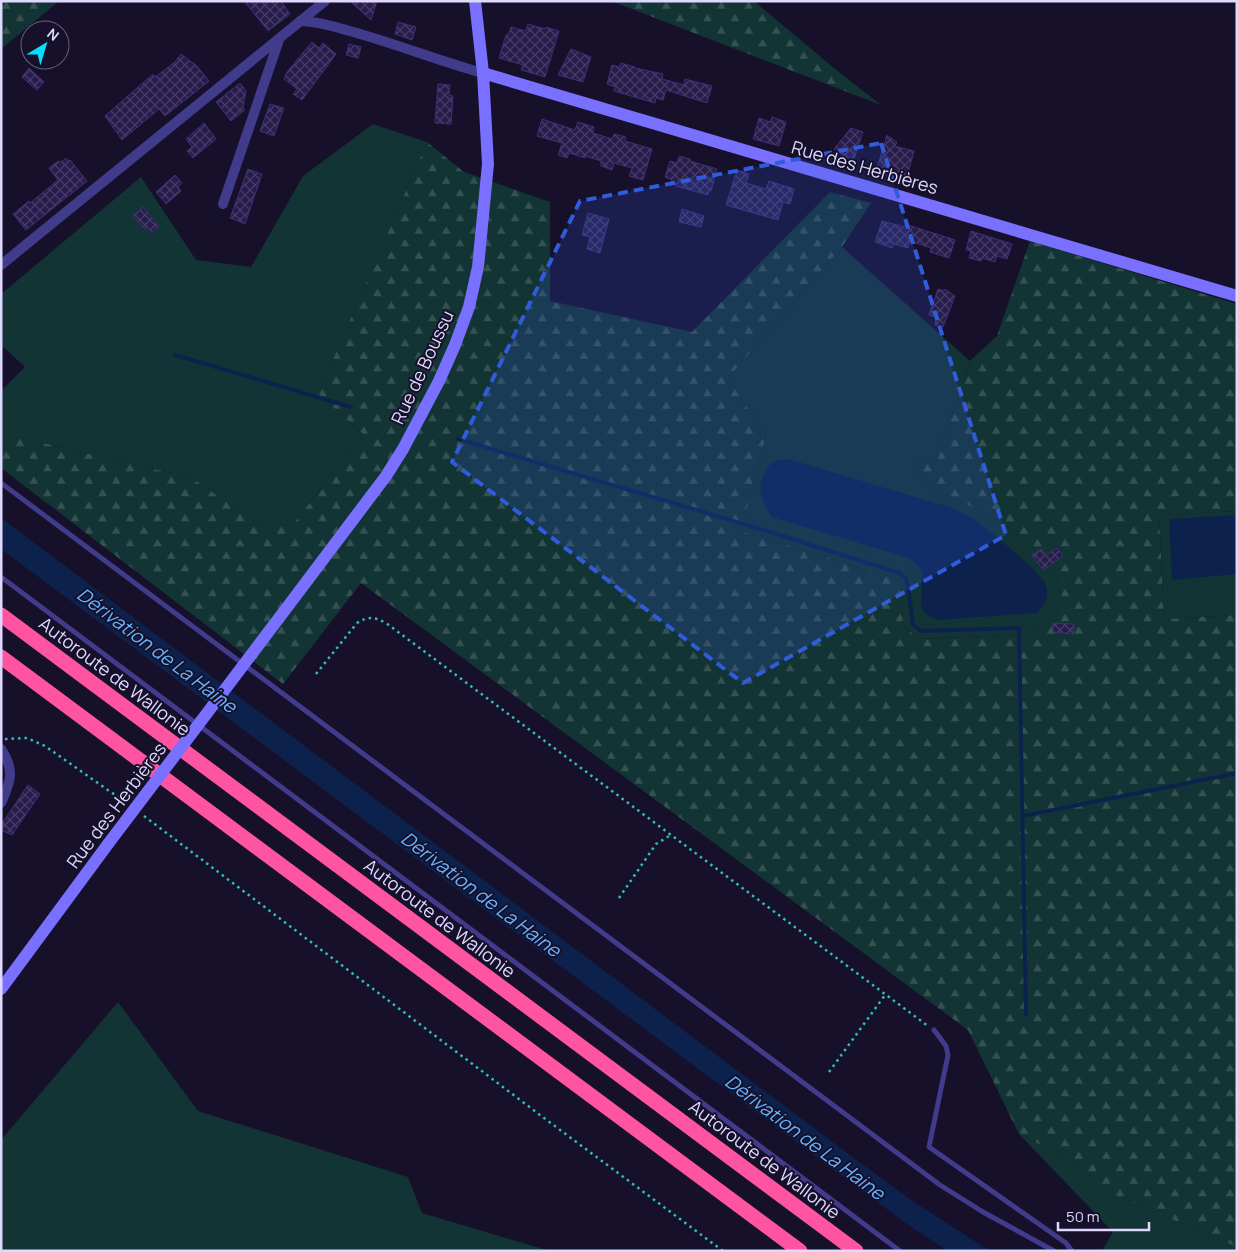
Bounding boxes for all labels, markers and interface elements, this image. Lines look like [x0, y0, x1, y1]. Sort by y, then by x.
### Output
north arrow [20, 20, 70, 70]
text: N [43, 24, 63, 45]
street label: Rue des Herbières [789, 135, 941, 199]
street label: Rue de Boussu [385, 306, 459, 428]
water label: Dérivation de La Haine [72, 581, 244, 720]
street label: Autoroute de Wallonie [35, 611, 195, 741]
street label: Rue des Herbières [61, 737, 171, 873]
water label: Dérivation de La Haine [396, 825, 568, 964]
street label: Autoroute de Wallonie [360, 853, 520, 983]
water label: Dérivation de La Haine [720, 1068, 892, 1207]
street label: Autoroute de Wallonie [685, 1094, 845, 1224]
scale bar [1058, 1200, 1149, 1232]
text: 50 m [1066, 1206, 1100, 1227]

